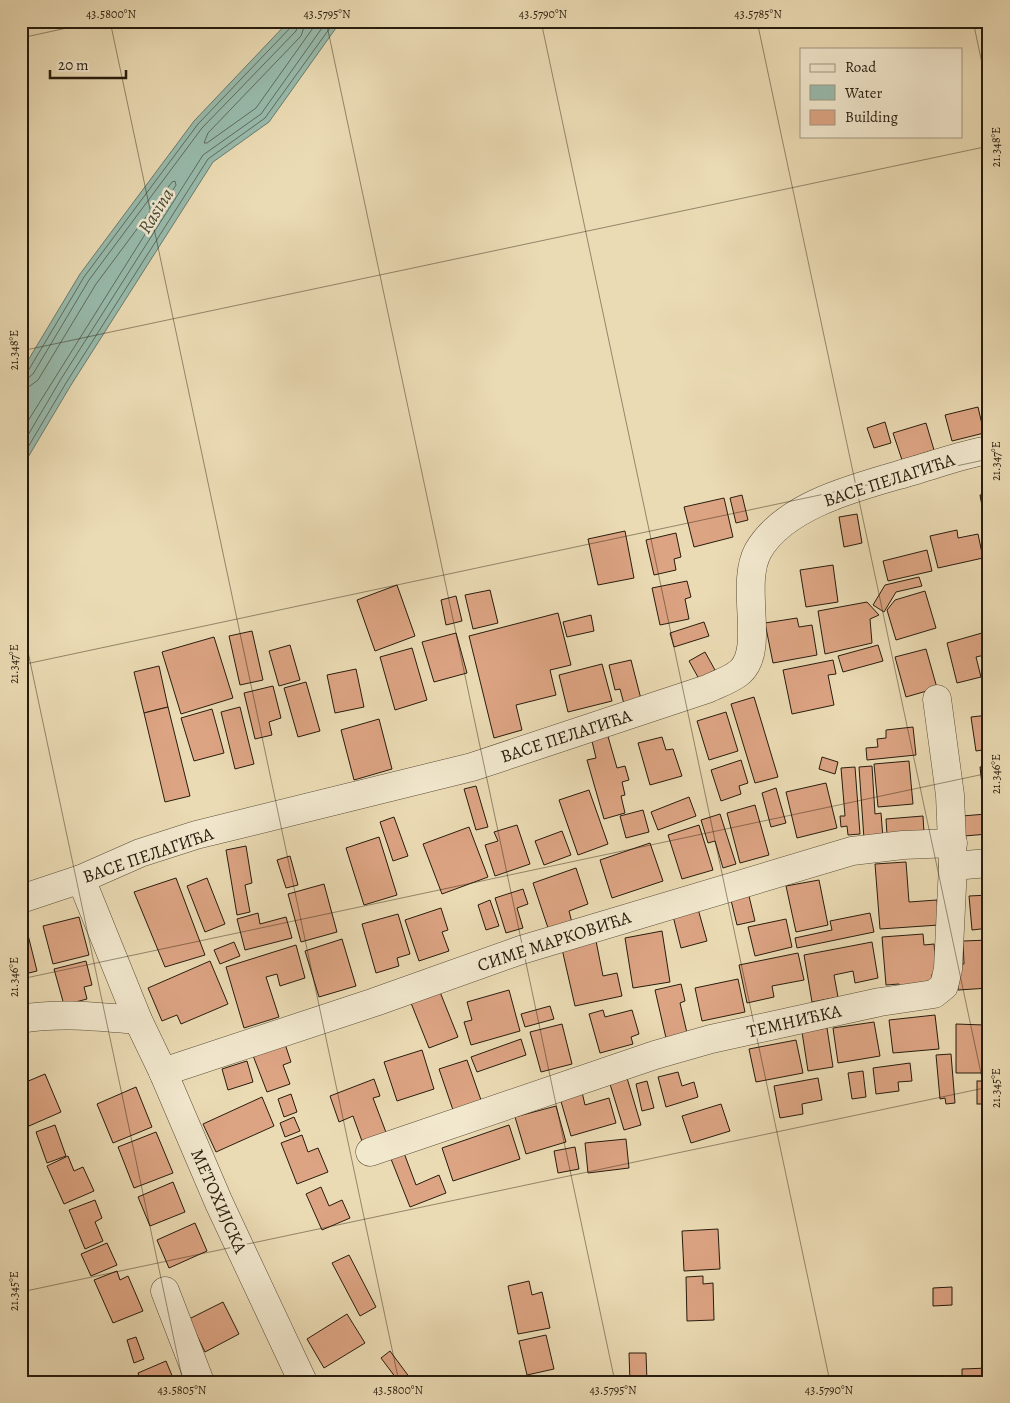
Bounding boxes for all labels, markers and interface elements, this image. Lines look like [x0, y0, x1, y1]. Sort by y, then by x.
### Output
text: 43.5800°N [86, 6, 136, 22]
text: 43.5795°N [303, 6, 351, 22]
text: 43.5790°N [519, 6, 568, 22]
text: 43.5785°N [734, 6, 782, 22]
scale bar [50, 48, 126, 80]
legend [800, 48, 962, 138]
text: 20 m [58, 55, 89, 75]
text: Road [845, 57, 877, 77]
text: Water [844, 83, 882, 103]
text: Building [845, 107, 898, 127]
text: 21.348°E [988, 127, 1004, 167]
water label: Rasina [132, 183, 180, 239]
text: 21.348°E [6, 330, 22, 370]
text: 21.347°E [988, 441, 1004, 481]
street label: ВАСЕ ПЕЛАГИЋА [820, 447, 958, 513]
text: 21.347°E [6, 644, 22, 684]
street label: ВАСЕ ПЕЛАГИЋА [497, 703, 635, 769]
text: 21.346°E [988, 754, 1004, 794]
street label: ВАСЕ ПЕЛАГИЋА [80, 821, 217, 889]
street label: СИМЕ МАРКОВИЋА [474, 905, 634, 977]
text: 21.346°E [6, 957, 22, 997]
street label: ТЕМНИЋКА [744, 998, 844, 1044]
text: 21.345°E [988, 1068, 1004, 1108]
street label: МЕТОХИЈСКА [185, 1145, 253, 1257]
text: 21.345°E [6, 1271, 22, 1311]
text: 43.5805°N [158, 1382, 207, 1398]
text: 43.5800°N [373, 1382, 423, 1398]
text: 43.5795°N [589, 1382, 637, 1398]
text: 43.5790°N [805, 1382, 854, 1398]

